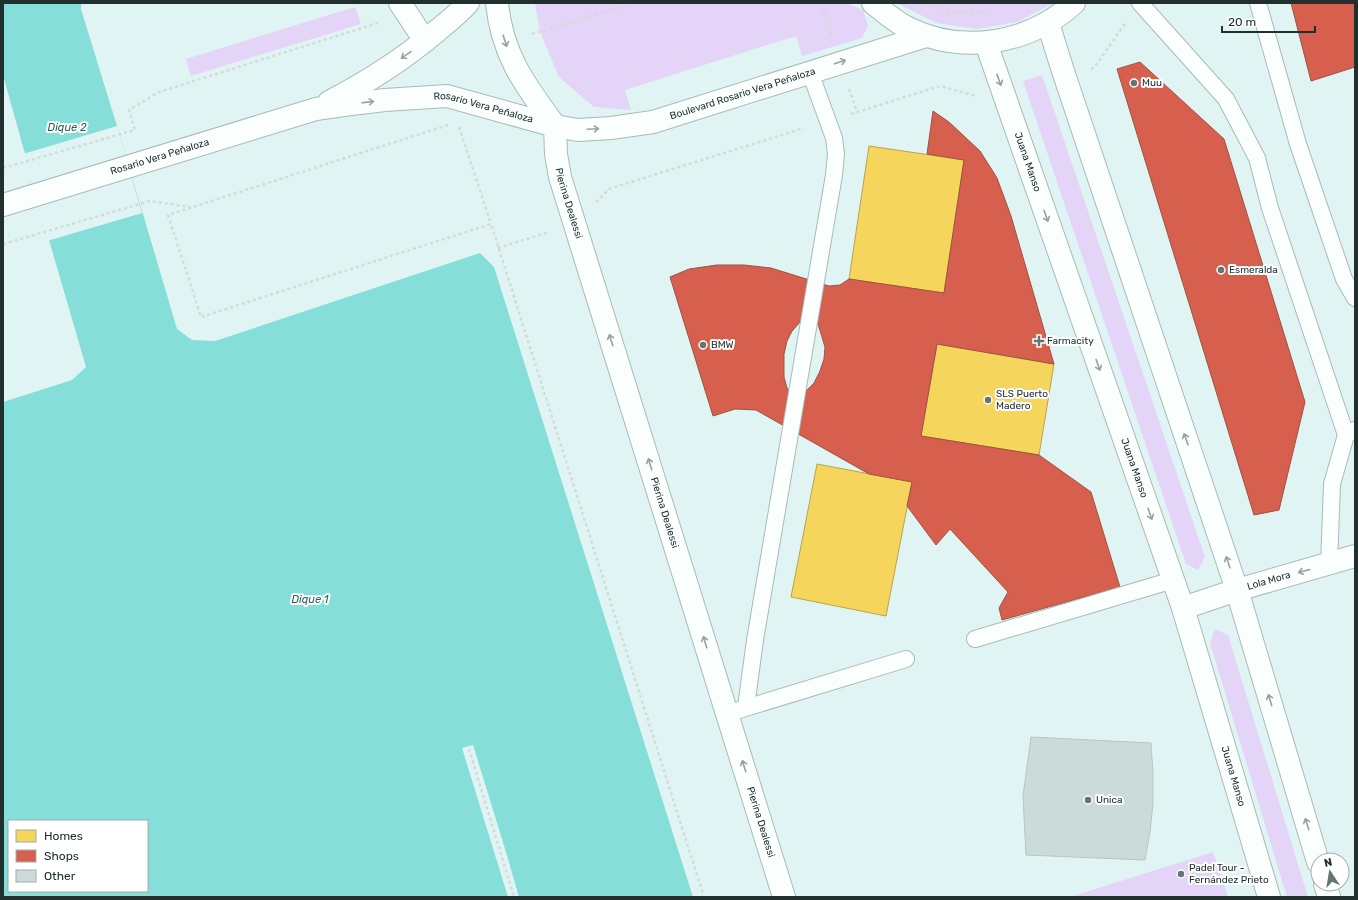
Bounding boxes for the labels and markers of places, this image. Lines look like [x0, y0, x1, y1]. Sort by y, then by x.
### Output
place label: Muu [1142, 77, 1162, 89]
marker: Muu [1129, 78, 1139, 88]
place label: Esmeralda [1229, 264, 1278, 276]
marker: Esmeralda [1216, 265, 1226, 275]
place label: Farmacity [1047, 335, 1094, 347]
marker: Farmacity [1034, 336, 1044, 346]
place label: BMW [711, 339, 734, 351]
marker: BMW [698, 340, 708, 350]
place label: SLS Puerto Madero [996, 388, 1048, 412]
marker: SLS Puerto Madero [983, 395, 993, 405]
place label: Unica [1096, 794, 1123, 806]
marker: Unica [1083, 795, 1093, 805]
place label: Padel Tour - Fernández Prieto [1189, 862, 1269, 886]
marker: Padel Tour - Fernández Prieto [1176, 869, 1186, 879]

